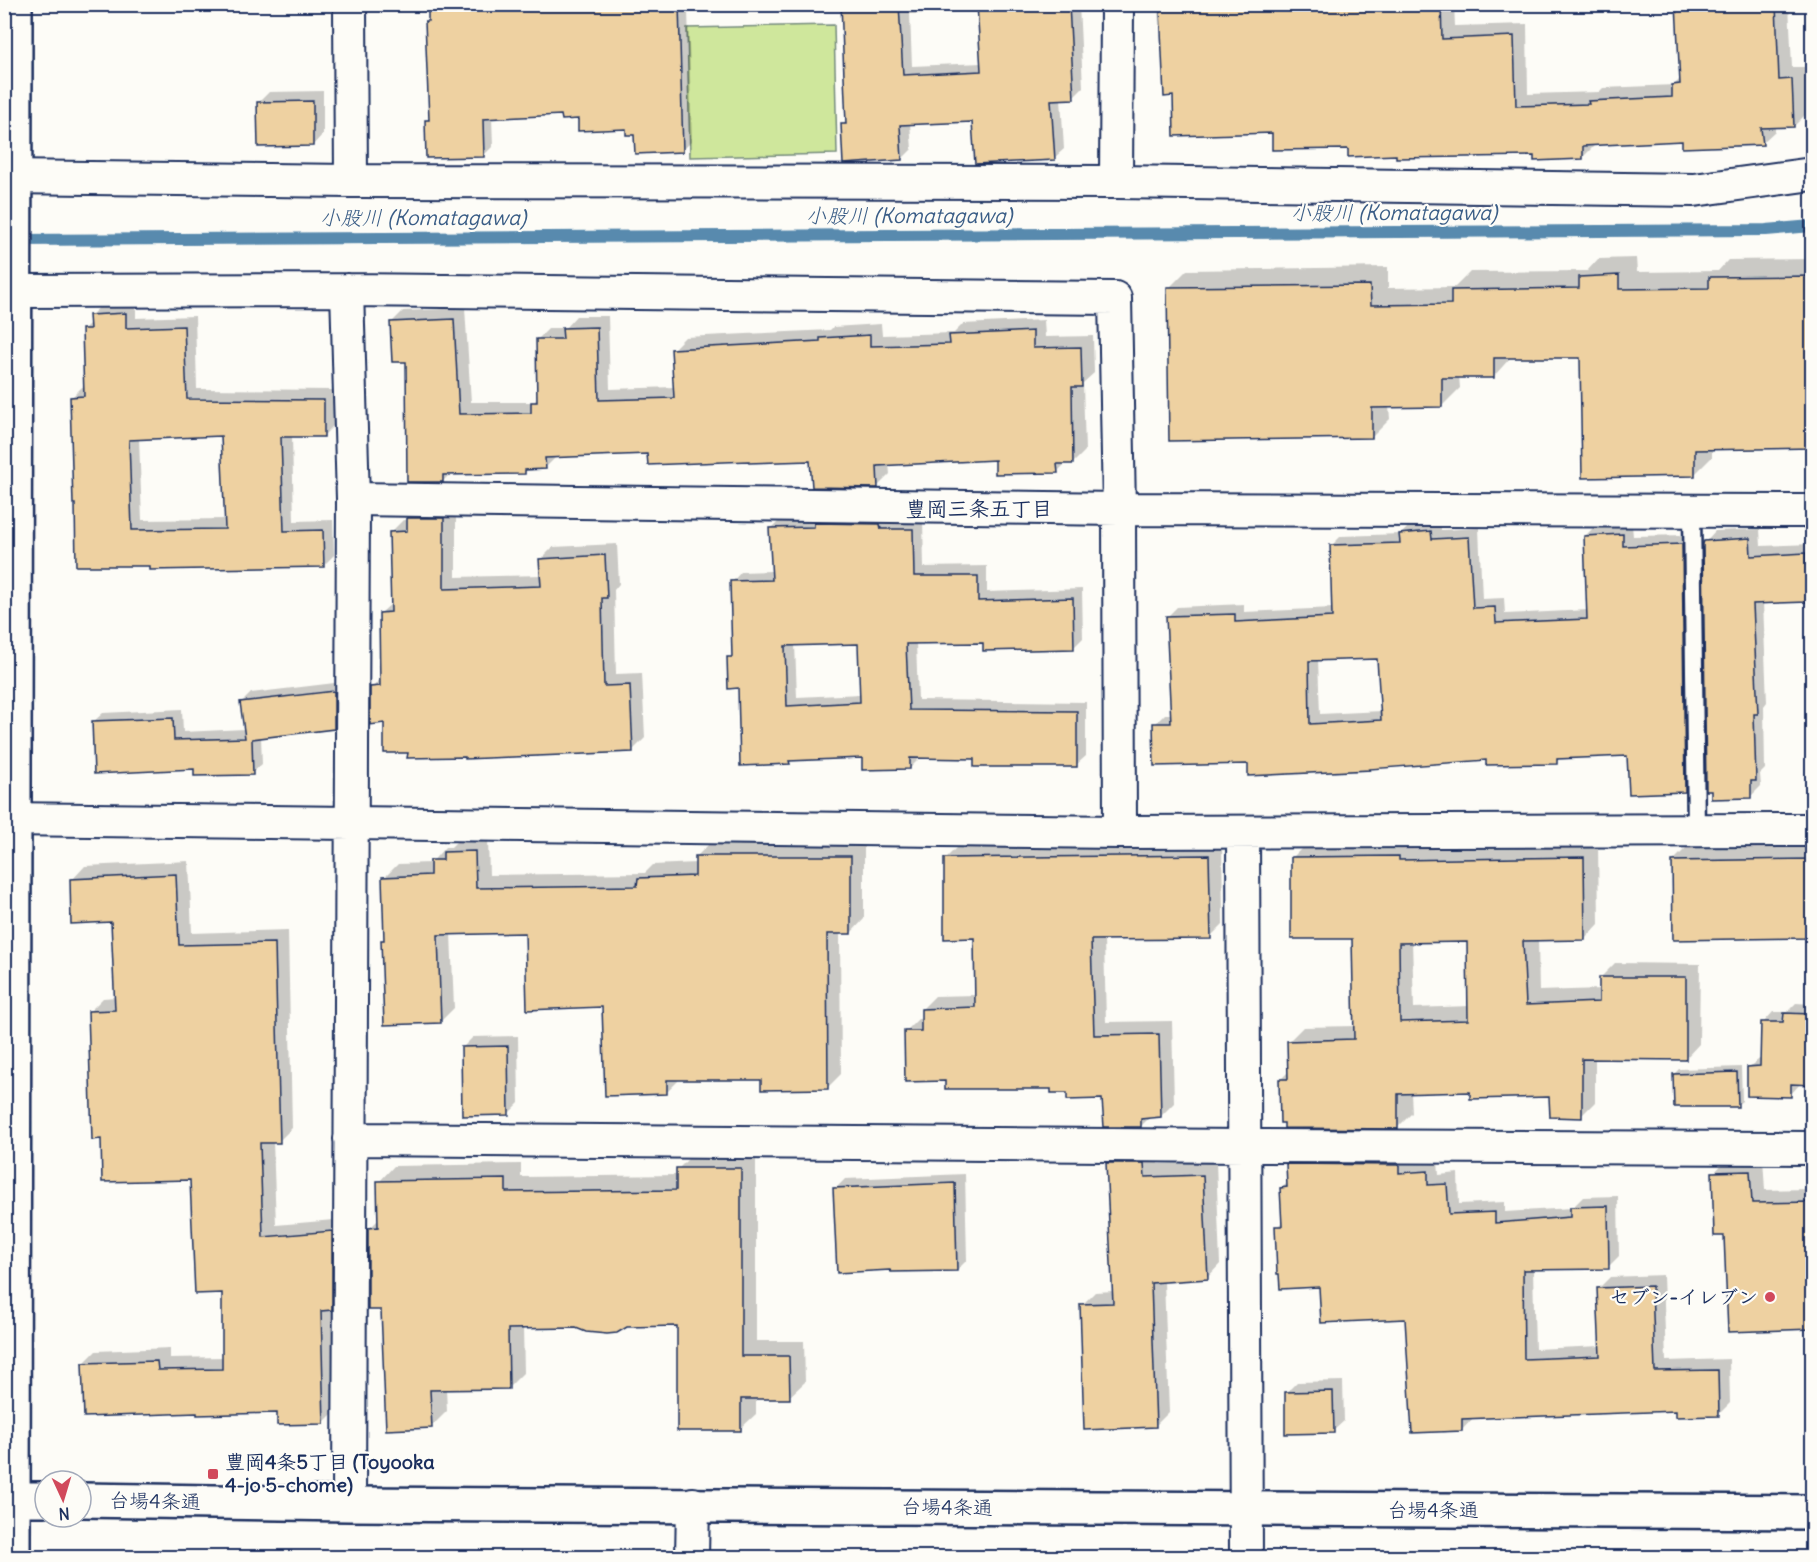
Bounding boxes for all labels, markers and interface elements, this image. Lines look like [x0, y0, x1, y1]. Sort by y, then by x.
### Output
water label: 小股川 (Komatagawa) [1291, 199, 1499, 226]
water label: 小股川 (Komatagawa) [806, 202, 1014, 229]
water label: 小股川 (Komatagawa) [320, 204, 528, 231]
district label: 豊岡三条五丁目 [906, 495, 1053, 522]
place label: セブン-イレブン [1609, 1284, 1758, 1309]
marker: セブン-イレブン [1763, 1290, 1777, 1304]
place label: 豊岡4条5丁目 (Toyooka 4-jo 5-chome) [225, 1449, 435, 1497]
marker: 豊岡4条5丁目 (Toyooka 4-jo 5-chome) [206, 1467, 220, 1481]
north arrow [33, 1469, 93, 1529]
street label: 台場4条通 [109, 1487, 201, 1514]
street label: 台場4条通 [901, 1493, 993, 1520]
street label: 台場4条通 [1387, 1497, 1479, 1522]
text: N [58, 1504, 70, 1524]

